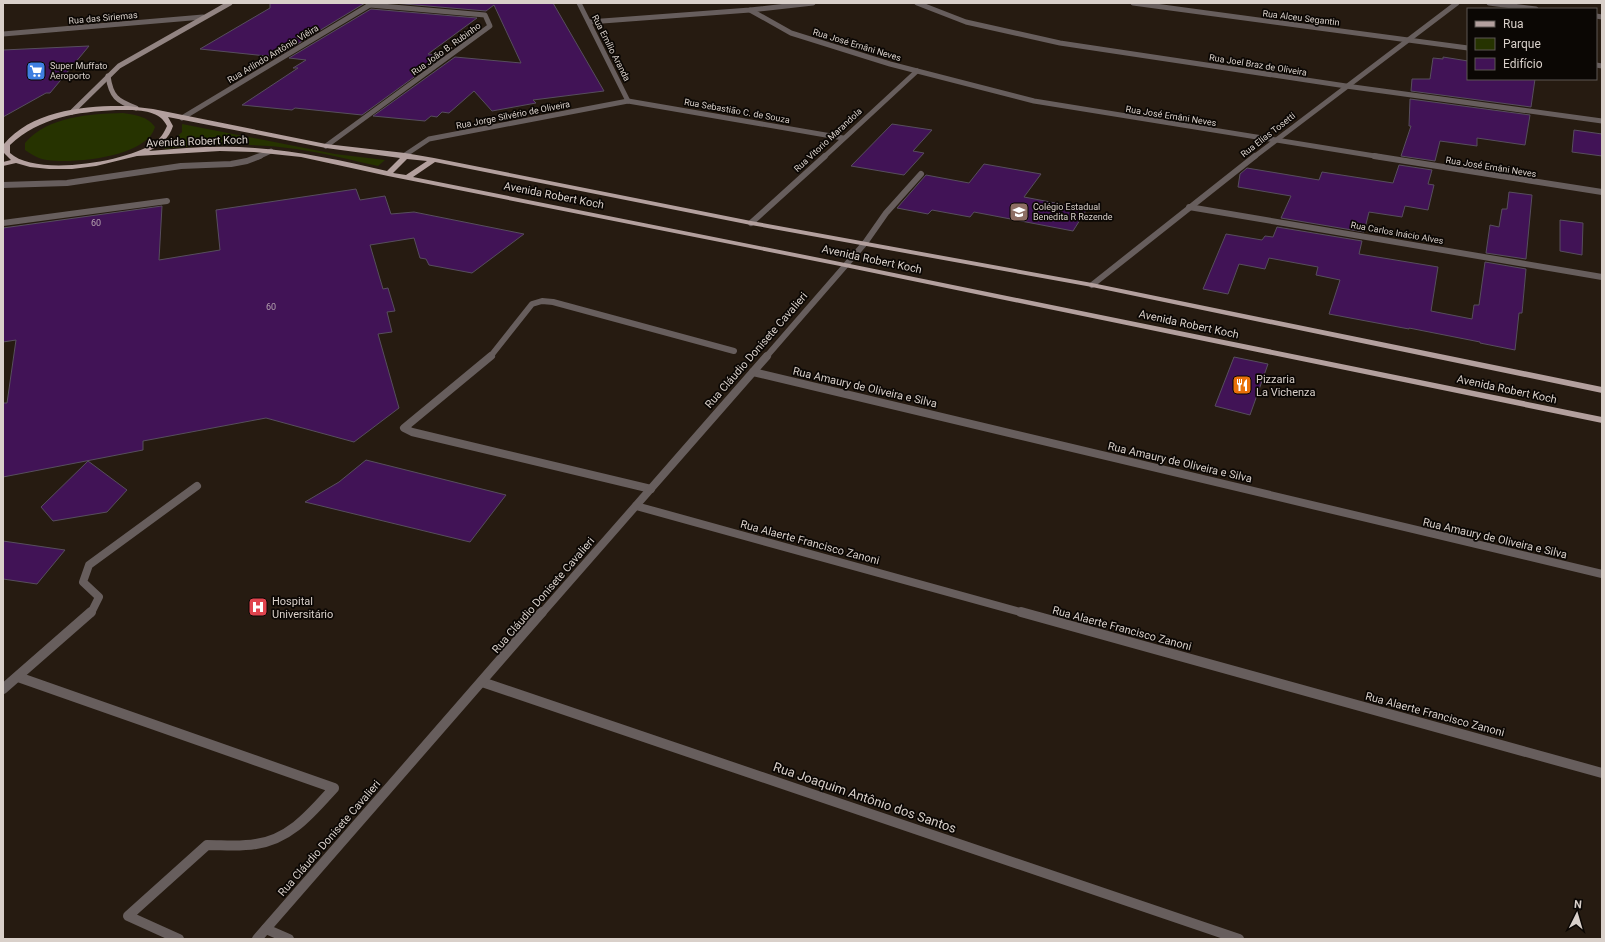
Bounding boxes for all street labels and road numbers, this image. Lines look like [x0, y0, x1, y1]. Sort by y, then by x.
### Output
street label: Rua Alceu Segantin [1262, 8, 1340, 28]
street label: Rua das Siriemas [68, 10, 138, 26]
street label: Rua Emílio Aranda [590, 13, 632, 83]
street label: Rua João B. Rubinho [409, 21, 483, 77]
street label: Rua Arlíndo Antônio Viêira [226, 23, 320, 85]
street label: Rua José Ernâni Neves [812, 27, 903, 63]
street label: Rua Joel Braz de Oliveira [1208, 52, 1308, 78]
street label: Rua Sebastião C. de Souza [683, 97, 791, 125]
street label: Rua Jorge Silvério de Oliveira [455, 99, 571, 131]
street label: Rua José Ernâni Neves [1125, 104, 1217, 128]
street label: Rua Vitorio Marandola [792, 106, 864, 174]
street label: Rua Elias Tosetti [1239, 111, 1297, 159]
street label: Avenida Robert Koch [146, 133, 248, 150]
street label: Rua José Ernâni Neves [1445, 155, 1537, 179]
street label: Avenida Robert Koch [503, 179, 605, 212]
street label: Rua Carlos Inácio Alves [1350, 220, 1444, 246]
street label: Avenida Robert Koch [821, 243, 923, 276]
street label: Rua Cláudio Donisete Cavalieri [703, 290, 810, 411]
street label: Avenida Robert Koch [1138, 308, 1240, 341]
street label: Rua Amaury de Oliveira e Silva [792, 365, 938, 410]
street label: Avenida Robert Koch [1456, 373, 1558, 406]
street label: Rua Amaury de Oliveira e Silva [1107, 440, 1253, 485]
street label: Rua Amaury de Oliveira e Silva [1422, 516, 1568, 561]
street label: Rua Alaerte Francisco Zanoni [739, 518, 881, 567]
street label: Rua Cláudio Donisete Cavalieri [490, 535, 597, 656]
street label: Rua Alaerte Francisco Zanoni [1051, 604, 1193, 653]
street label: Rua Alaerte Francisco Zanoni [1364, 690, 1506, 739]
street label: Rua Joaquim Antônio dos Santos [771, 759, 959, 836]
street label: Rua Cláudio Donisete Cavalieri [276, 778, 383, 899]

